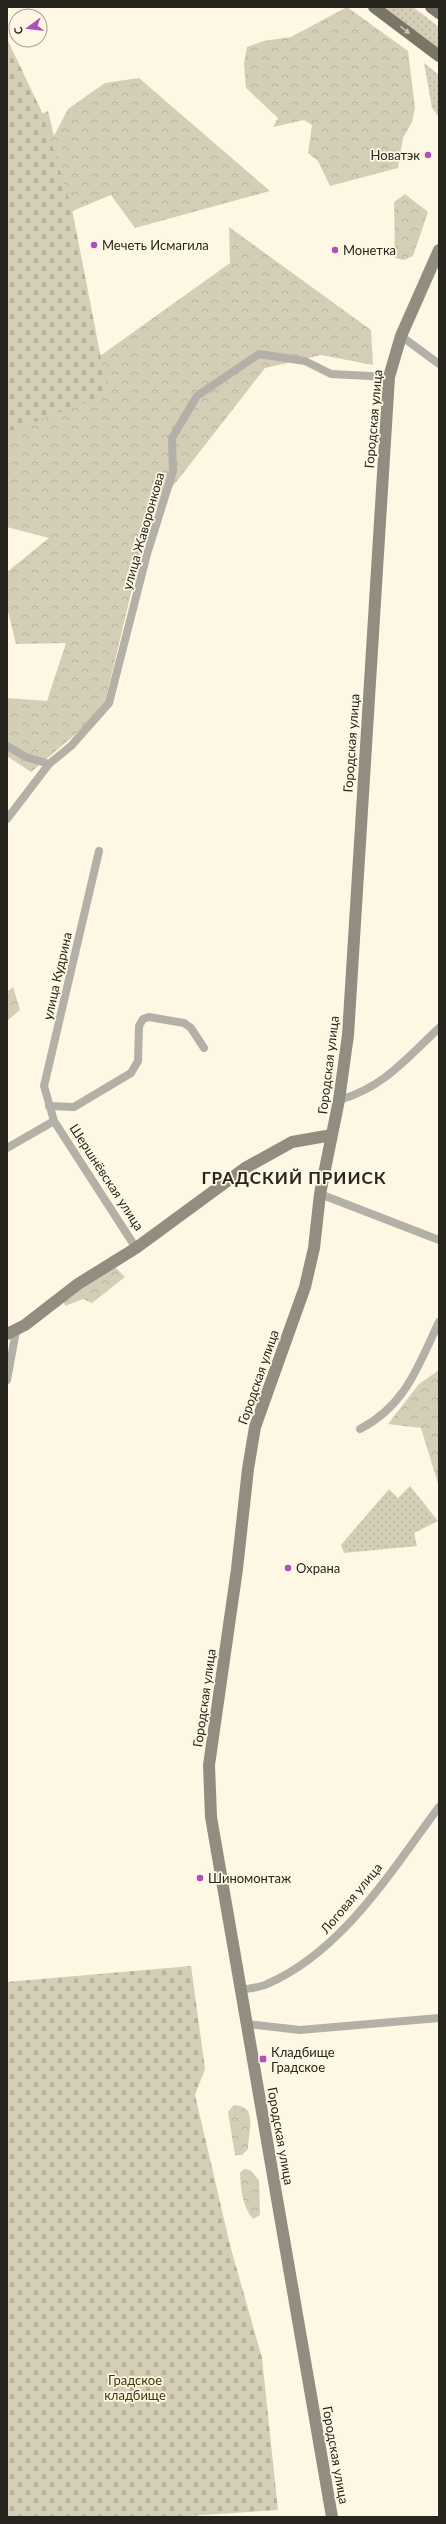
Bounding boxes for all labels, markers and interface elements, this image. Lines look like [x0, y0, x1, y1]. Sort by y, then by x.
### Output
north arrow [8, 8, 48, 48]
text: С [10, 25, 25, 36]
one-way arrow [400, 26, 410, 34]
place label: Новатэк [371, 147, 420, 163]
marker: Новатэк [423, 150, 433, 160]
place label: Мечеть Исмагила [102, 237, 209, 253]
marker: Мечеть Исмагила [89, 240, 99, 250]
place label: Монетка [343, 242, 396, 258]
marker: Монетка [330, 245, 340, 255]
street label: Городская улица [361, 369, 385, 469]
street label: улица Жаворонкова [119, 471, 167, 591]
street label: Городская улица [340, 693, 362, 793]
street label: улица Кудрина [39, 931, 75, 1021]
street label: Городская улица [314, 1015, 342, 1115]
street label: Шершнёвская улица [67, 1121, 147, 1233]
district label: ГРАДСКИЙ ПРИИСК [201, 1167, 387, 1188]
street label: Городская улица [234, 1328, 282, 1426]
place label: Охрана [296, 1560, 340, 1576]
marker: Охрана [283, 1563, 293, 1573]
street label: Городская улица [189, 1648, 219, 1748]
street label: Логовая улица [316, 1859, 385, 1937]
place label: Шиномонтаж [208, 1870, 292, 1886]
marker: Шиномонтаж [195, 1873, 205, 1883]
place label: Кладбище Градское [271, 2044, 335, 2075]
marker: Кладбище Градское [258, 2054, 268, 2064]
street label: Городская улица [265, 2086, 297, 2186]
park label: Градское кладбище [104, 2372, 166, 2403]
street label: Городская улица [320, 2405, 352, 2505]

